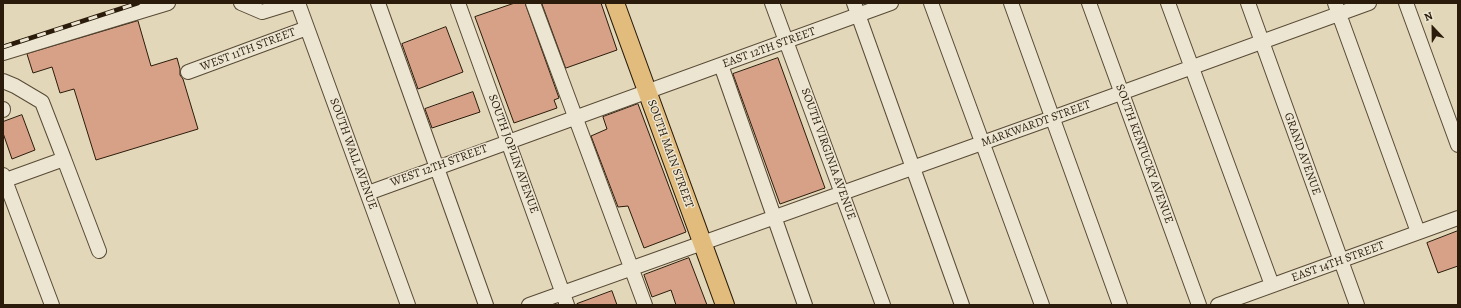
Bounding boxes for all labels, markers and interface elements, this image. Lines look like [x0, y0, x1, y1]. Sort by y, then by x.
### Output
north arrow [1413, 8, 1453, 48]
text: N [1422, 8, 1435, 25]
street label: EAST 12TH STREET [720, 24, 818, 72]
street label: WEST 11TH STREET [198, 25, 298, 75]
street label: SOUTH KENTUCKY AVENUE [1112, 82, 1176, 226]
street label: SOUTH VIRGINIA AVENUE [797, 86, 859, 222]
street label: SOUTH JOPLIN AVENUE [485, 93, 541, 215]
street label: SOUTH WALL AVENUE [326, 96, 380, 212]
street label: SOUTH MAIN STREET [644, 98, 696, 210]
street label: MARKWARDT STREET [979, 98, 1093, 150]
street label: GRAND AVENUE [1280, 111, 1324, 197]
street label: WEST 12TH STREET [388, 142, 490, 190]
street label: EAST 14TH STREET [1290, 238, 1386, 286]

